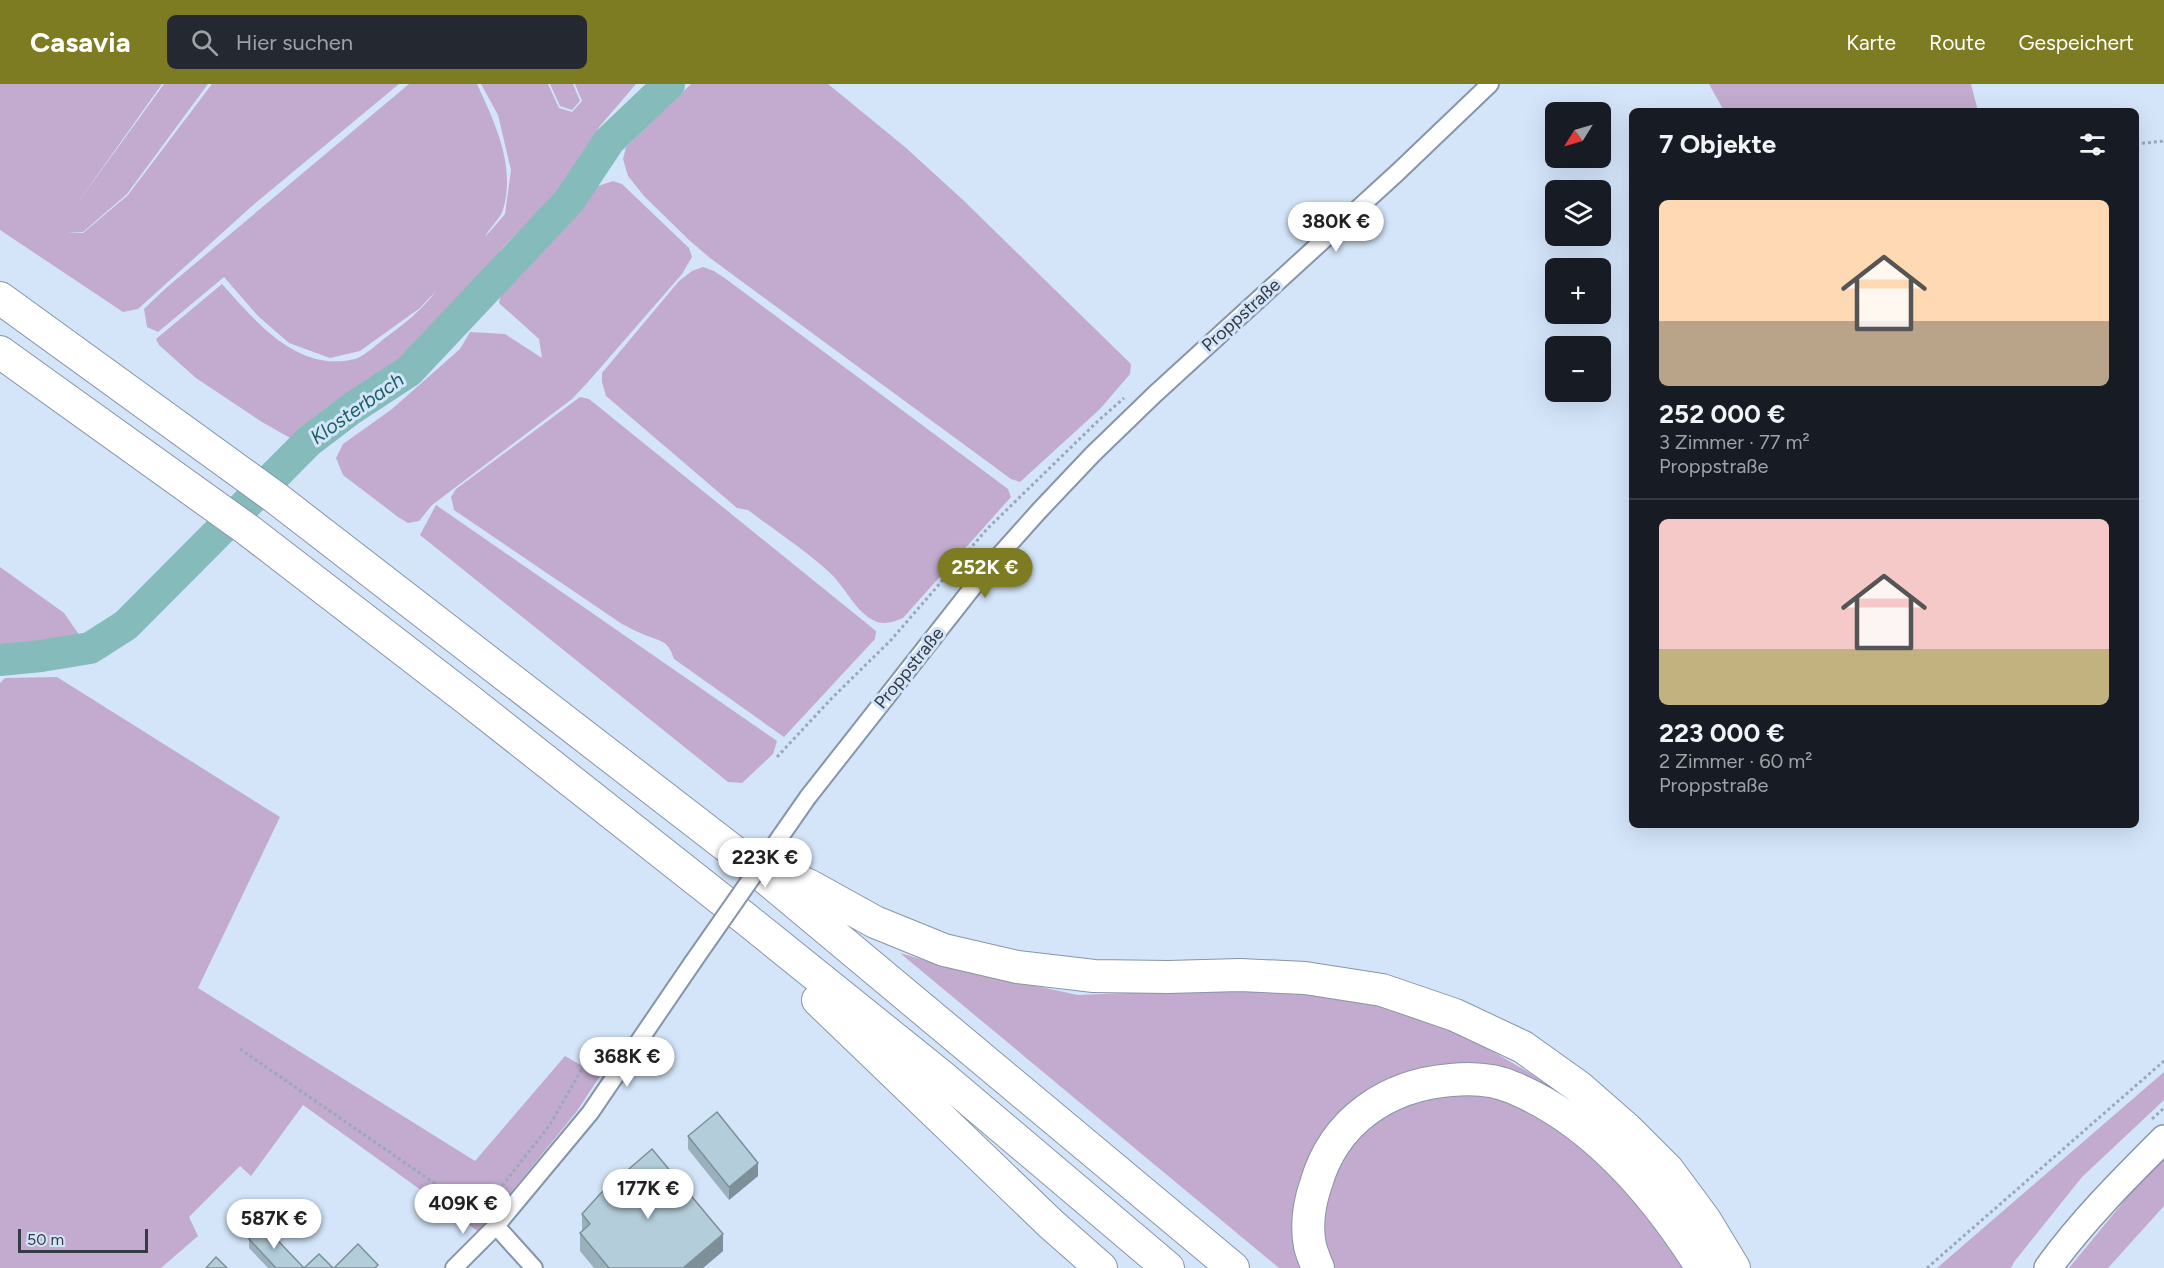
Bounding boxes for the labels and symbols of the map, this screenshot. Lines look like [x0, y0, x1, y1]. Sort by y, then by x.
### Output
north arrow [1545, 102, 1611, 168]
pin: 380K € [1287, 202, 1385, 253]
street label: Proppstraße [1197, 274, 1285, 356]
water label: Klosterbach [306, 367, 408, 449]
pin: 252K € [936, 548, 1034, 599]
street label: Proppstraße [869, 623, 949, 713]
pin: 223K € [716, 838, 814, 889]
pin: 368K € [578, 1037, 676, 1088]
pin: 177K € [599, 1169, 697, 1220]
pin: 409K € [414, 1184, 512, 1235]
pin: 587K € [225, 1199, 323, 1250]
scale bar [18, 1226, 148, 1254]

